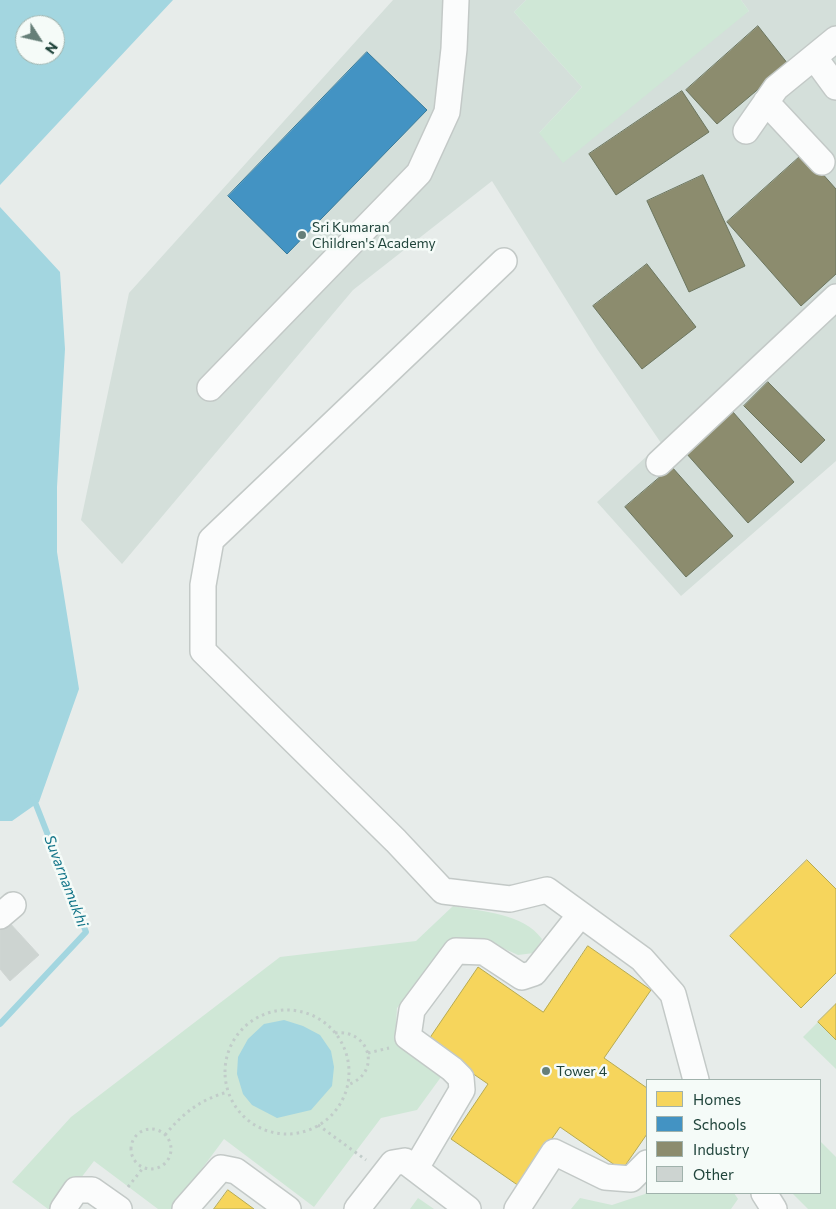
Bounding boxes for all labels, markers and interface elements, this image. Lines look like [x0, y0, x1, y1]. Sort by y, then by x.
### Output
north arrow [15, 15, 65, 65]
text: N [42, 39, 62, 57]
place label: Sri Kumaran Children's Academy [312, 219, 436, 252]
marker: Sri Kumaran Children's Academy [296, 229, 308, 241]
water label: Suvarnamukhi [40, 832, 92, 930]
place label: Tower 4 [556, 1063, 607, 1079]
marker: Tower 4 [540, 1065, 552, 1077]
legend [646, 1079, 821, 1194]
text: Homes [693, 1090, 741, 1108]
text: Schools [693, 1115, 746, 1133]
text: Industry [693, 1140, 750, 1158]
text: Other [693, 1165, 734, 1183]

